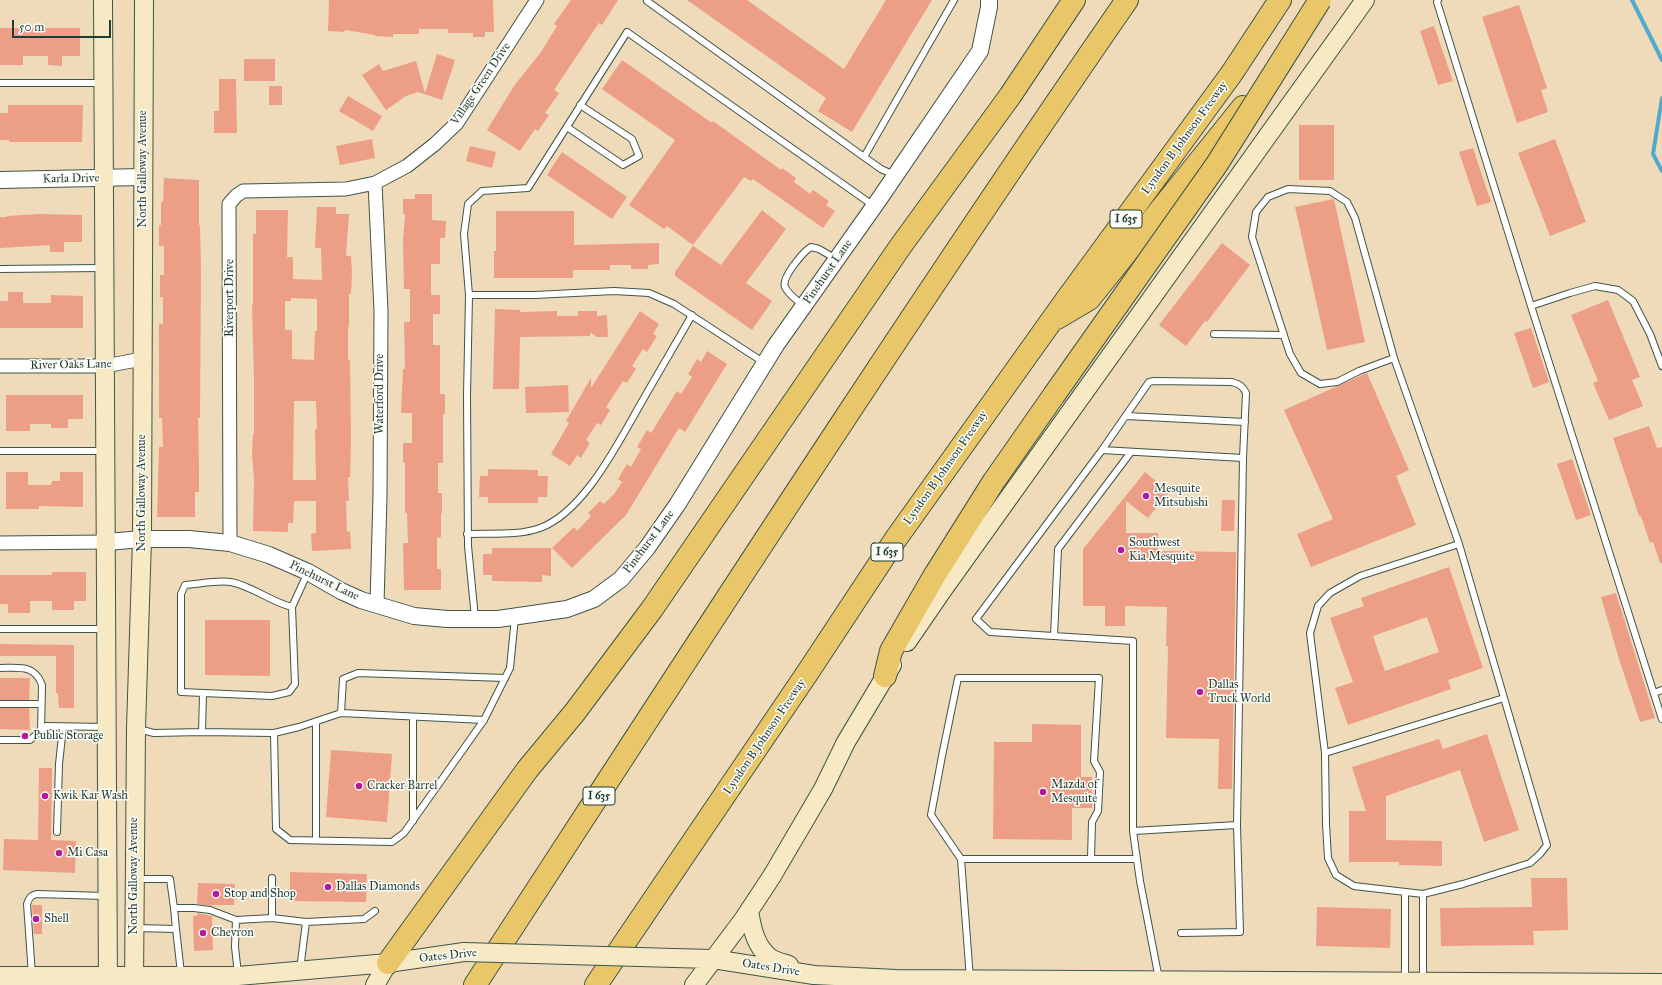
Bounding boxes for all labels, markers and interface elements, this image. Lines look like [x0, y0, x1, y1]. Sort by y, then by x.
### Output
scale bar [14, 12, 113, 38]
text: 50 m [19, 20, 44, 34]
street label: Village Green Drive [448, 40, 514, 128]
street label: Lyndon B Johnson Freeway [1139, 79, 1231, 197]
street label: North Galloway Avenue [136, 110, 150, 228]
street label: Karla Drive [43, 171, 99, 187]
road number: I 635 [1110, 210, 1142, 228]
street label: Pinehurst Lane [800, 237, 856, 307]
street label: Riverport Drive [223, 259, 237, 337]
street label: Waterford Drive [373, 354, 387, 434]
street label: River Oaks Lane [30, 357, 112, 373]
street label: Lyndon B Johnson Freeway [901, 408, 991, 528]
street label: North Galloway Avenue [135, 434, 149, 552]
place label: Mesquite Mitsubishi [1154, 482, 1208, 510]
marker: Mesquite Mitsubishi [1141, 491, 1151, 501]
street label: Pinehurst Lane [620, 507, 678, 577]
place label: Southwest Kia Mesquite [1129, 536, 1195, 564]
road number: I 635 [871, 543, 903, 561]
marker: Southwest Kia Mesquite [1116, 545, 1126, 555]
street label: Pinehurst Lane [287, 558, 361, 604]
street label: Lyndon B Johnson Freeway [721, 676, 809, 798]
place label: Dallas Truck World [1208, 678, 1271, 706]
marker: Dallas Truck World [1195, 687, 1205, 697]
place label: Public Storage [33, 729, 104, 743]
marker: Public Storage [20, 731, 30, 741]
place label: Mazda of Mesquite [1051, 778, 1098, 806]
place label: Cracker Barrel [367, 779, 438, 793]
marker: Cracker Barrel [354, 781, 364, 791]
road number: I 635 [583, 787, 615, 805]
marker: Mazda of Mesquite [1038, 787, 1048, 797]
place label: Kwik Kar Wash [53, 789, 128, 803]
marker: Kwik Kar Wash [40, 791, 50, 801]
street label: North Galloway Avenue [127, 817, 141, 935]
place label: Mi Casa [67, 846, 108, 860]
marker: Mi Casa [54, 848, 64, 858]
place label: Dallas Diamonds [336, 880, 420, 894]
marker: Dallas Diamonds [323, 882, 333, 892]
place label: Stop and Shop [224, 887, 296, 901]
marker: Stop and Shop [211, 889, 221, 899]
place label: Shell [44, 912, 69, 926]
marker: Shell [31, 914, 41, 924]
place label: Chevron [211, 926, 254, 940]
marker: Chevron [198, 928, 208, 938]
street label: Oates Drive [418, 946, 478, 966]
street label: Oates Drive [741, 956, 801, 980]

